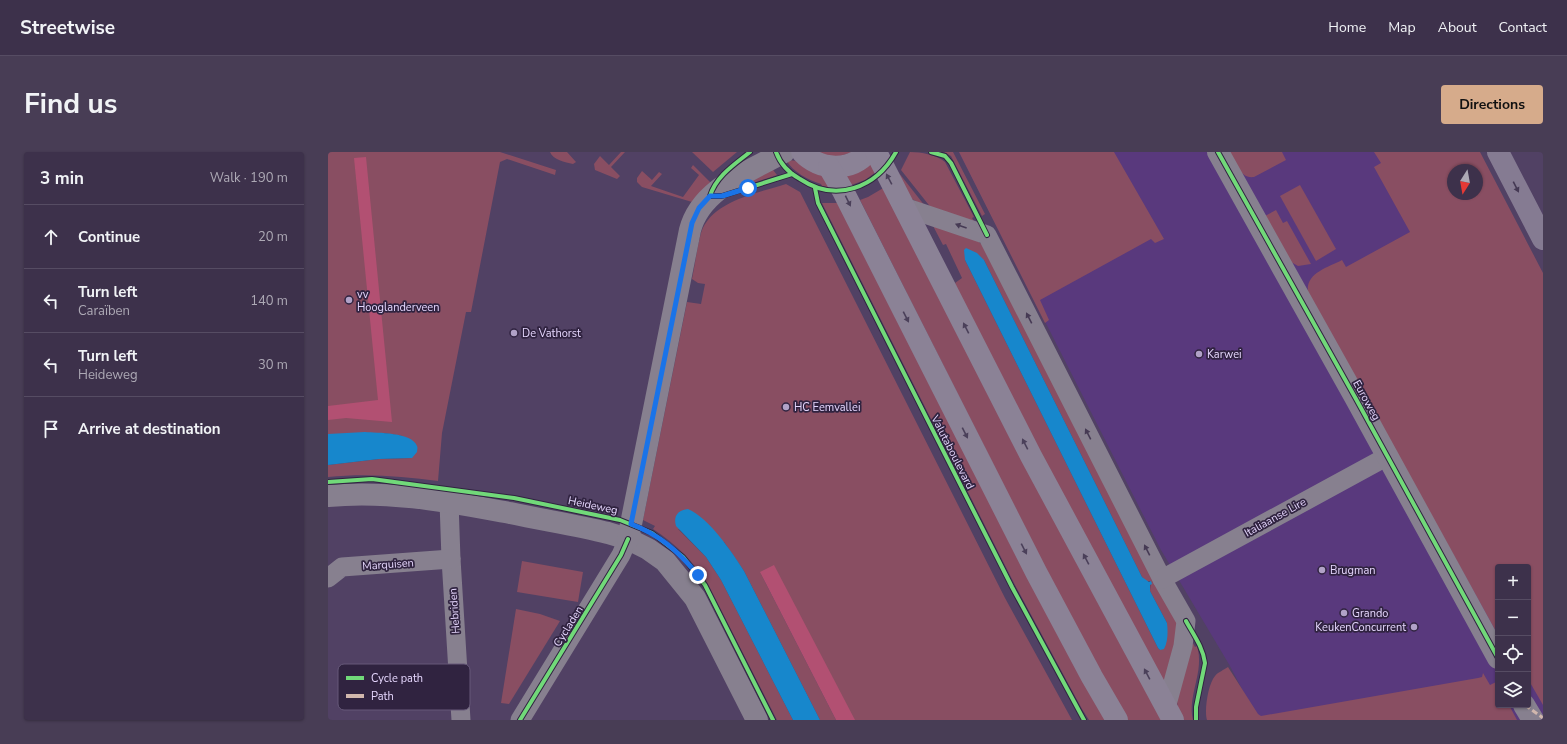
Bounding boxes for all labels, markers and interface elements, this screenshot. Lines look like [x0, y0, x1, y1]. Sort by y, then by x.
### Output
text: Streetwise [20, 15, 115, 41]
text: Home [1328, 18, 1366, 37]
text: Map [1388, 18, 1416, 37]
text: About [1438, 18, 1477, 37]
text: Contact [1499, 18, 1547, 37]
text: Find us [24, 85, 118, 123]
button: Directions [1441, 85, 1543, 124]
north arrow [1447, 164, 1483, 200]
text: 3 min [40, 167, 84, 190]
text: Walk · 190 m [210, 169, 288, 187]
one-way arrow [885, 173, 892, 185]
route start [739, 179, 757, 197]
one-way arrow [1513, 181, 1519, 192]
one-way arrow [845, 195, 851, 207]
one-way arrow [955, 223, 967, 229]
icon: ahead [40, 226, 62, 248]
text: Continue [78, 227, 140, 247]
text: 20 m [258, 228, 288, 246]
text: Turn left [78, 282, 137, 302]
place label: vv Hooglanderveen [357, 287, 439, 315]
icon: left [40, 290, 62, 312]
text: 140 m [250, 292, 288, 310]
marker: vv Hooglanderveen [344, 295, 354, 305]
text: Caraïben [78, 302, 130, 320]
one-way arrow [903, 311, 910, 323]
one-way arrow [1026, 313, 1032, 324]
one-way arrow [963, 323, 969, 334]
place label: De Vathorst [522, 326, 581, 341]
marker: De Vathorst [509, 328, 519, 338]
text: Turn left [78, 346, 137, 366]
place label: Karwei [1207, 347, 1242, 362]
marker: Karwei [1194, 349, 1204, 359]
icon: left [40, 354, 62, 376]
text: 30 m [258, 356, 288, 374]
text: Heideweg [78, 366, 138, 384]
street label: Euroweg [1349, 377, 1384, 423]
place label: HC Eemvallei [794, 400, 860, 415]
marker: HC Eemvallei [781, 402, 791, 412]
street label: Valutaboulevard [927, 412, 978, 492]
icon: arrive [40, 418, 62, 440]
text: Arrive at destination [78, 419, 221, 439]
one-way arrow [962, 427, 969, 439]
one-way arrow [1085, 428, 1091, 440]
one-way arrow [1022, 439, 1028, 450]
street label: Heideweg [567, 493, 619, 518]
street label: Italiaanse Lire [1242, 494, 1309, 541]
one-way arrow [1021, 543, 1027, 555]
one-way arrow [1144, 544, 1150, 556]
one-way arrow [1083, 553, 1089, 565]
street label: Marquisen [362, 555, 414, 574]
place label: Brugman [1330, 563, 1376, 578]
map controls [1495, 564, 1531, 708]
button: + [1495, 564, 1531, 600]
marker: Brugman [1317, 565, 1327, 575]
route end [689, 566, 707, 584]
street label: Hebriden [445, 588, 464, 634]
button: − [1495, 600, 1531, 636]
street label: Cycladen [550, 603, 587, 650]
place label: Grando [1352, 606, 1388, 621]
marker: Grando [1339, 608, 1349, 618]
place label: KeukenConcurrent [1315, 620, 1406, 635]
marker: KeukenConcurrent [1409, 622, 1419, 632]
button: locate [1495, 636, 1531, 672]
legend [338, 664, 470, 710]
one-way arrow [1144, 668, 1150, 680]
text: Cycle path [371, 671, 423, 686]
button: layers [1495, 672, 1531, 708]
text: Path [371, 689, 394, 704]

